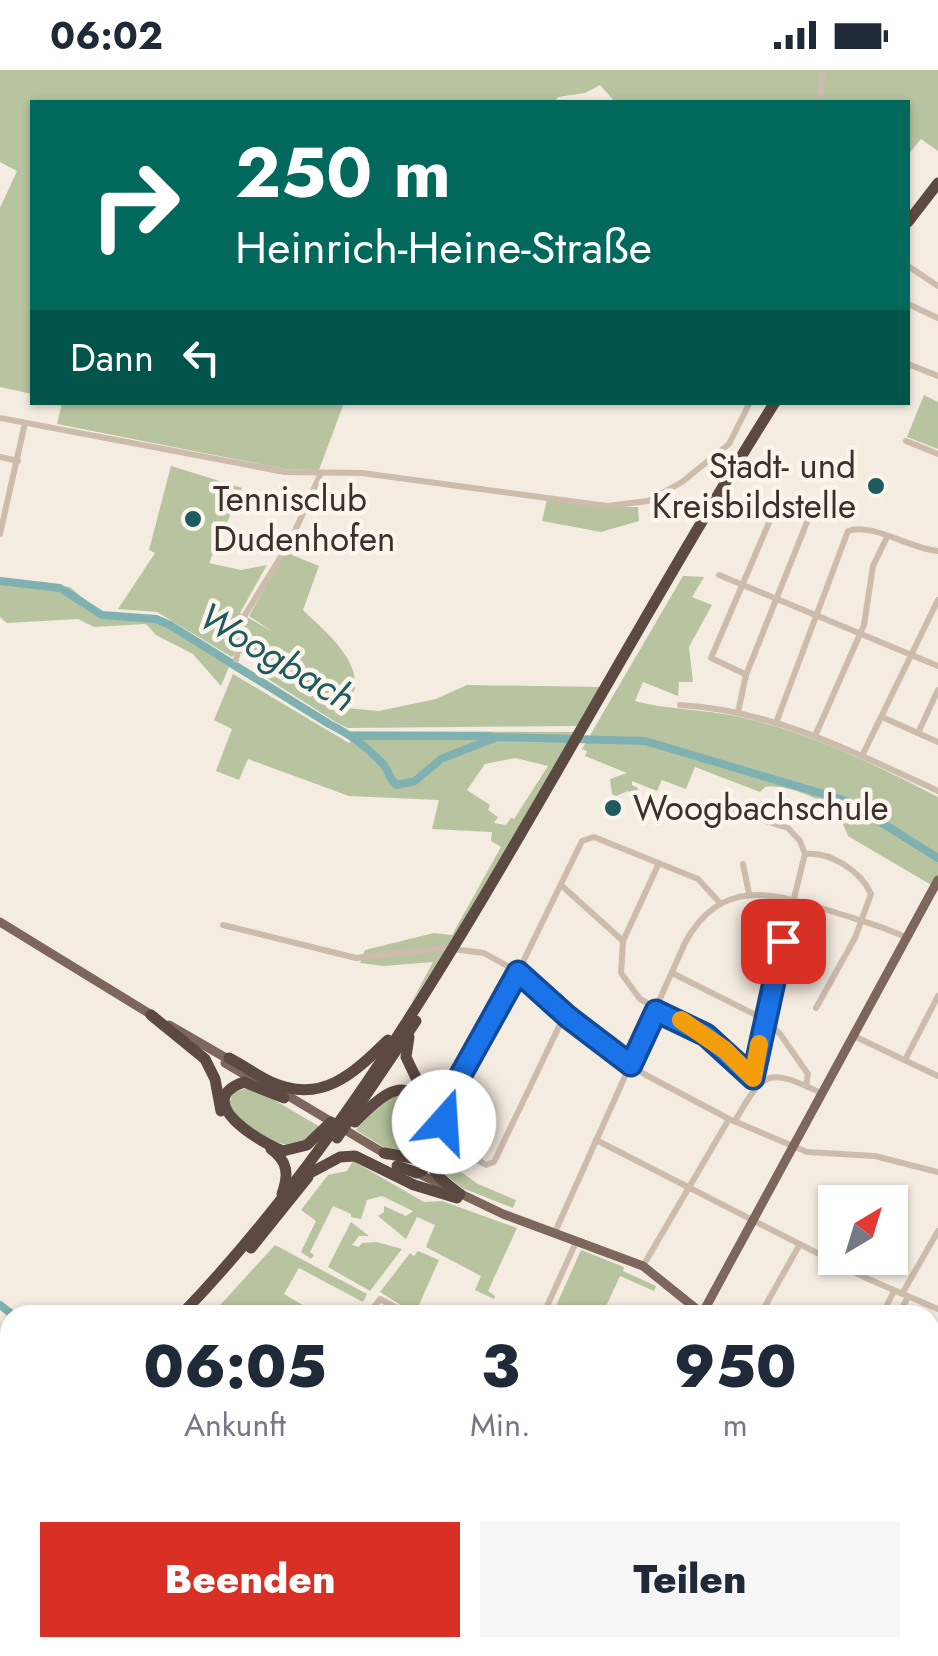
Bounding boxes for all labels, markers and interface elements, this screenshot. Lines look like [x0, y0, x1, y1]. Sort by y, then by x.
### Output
text: 06:02 [50, 8, 163, 63]
text: 250 m [235, 122, 451, 223]
icon: right [70, 140, 200, 270]
text: Heinrich-Heine-Straße [235, 215, 652, 280]
text: Dann [70, 330, 154, 385]
icon: left [174, 330, 229, 385]
place label: Stadt- und Kreisbildstelle [652, 441, 856, 531]
place label: Tennisclub Dudenhofen [213, 474, 395, 564]
marker: Stadt- und Kreisbildstelle [865, 475, 887, 497]
marker: Tennisclub Dudenhofen [182, 508, 204, 530]
water label: Woogbach [189, 588, 366, 725]
place label: Woogbachschule [633, 783, 889, 833]
marker: Woogbachschule [602, 797, 624, 819]
pin [741, 899, 826, 984]
icon: arrive [756, 914, 811, 969]
position arrow [392, 1070, 496, 1174]
north arrow [818, 1185, 908, 1275]
map controls [818, 1185, 908, 1275]
text: 06:05 [143, 1323, 327, 1410]
text: 3 [481, 1323, 520, 1410]
text: 950 [674, 1323, 797, 1410]
text: Ankunft [184, 1402, 286, 1448]
text: Min. [470, 1402, 531, 1448]
text: m [723, 1402, 748, 1448]
button: Beenden [40, 1522, 460, 1637]
button: Teilen [480, 1522, 900, 1637]

